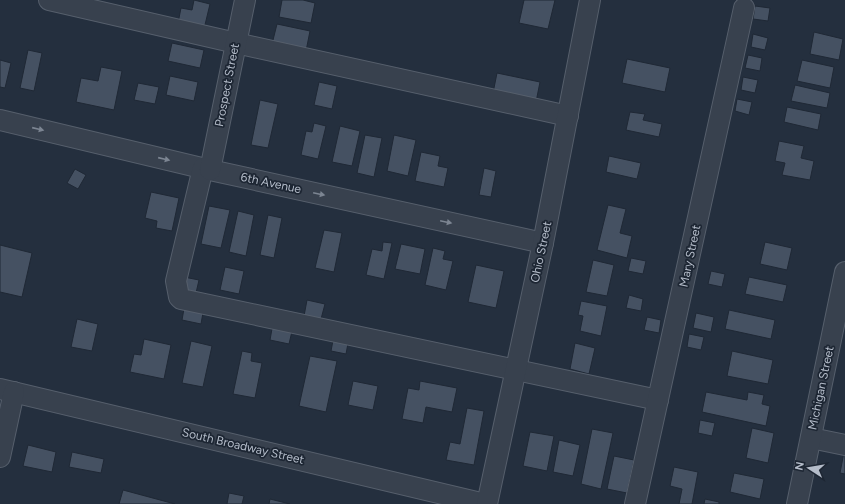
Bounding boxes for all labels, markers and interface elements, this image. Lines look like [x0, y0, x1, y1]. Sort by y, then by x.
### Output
street label: Prospect Street [212, 42, 242, 128]
one-way arrow [32, 126, 44, 132]
one-way arrow [158, 156, 171, 162]
street label: 6th Avenue [239, 170, 303, 196]
one-way arrow [312, 191, 325, 197]
one-way arrow [439, 219, 452, 225]
street label: Ohio Street [528, 220, 554, 284]
street label: Mary Street [677, 223, 704, 288]
street label: Michigan Street [805, 344, 837, 431]
street label: South Broadway Street [181, 425, 306, 467]
north arrow [789, 448, 829, 488]
text: N [792, 461, 807, 472]

